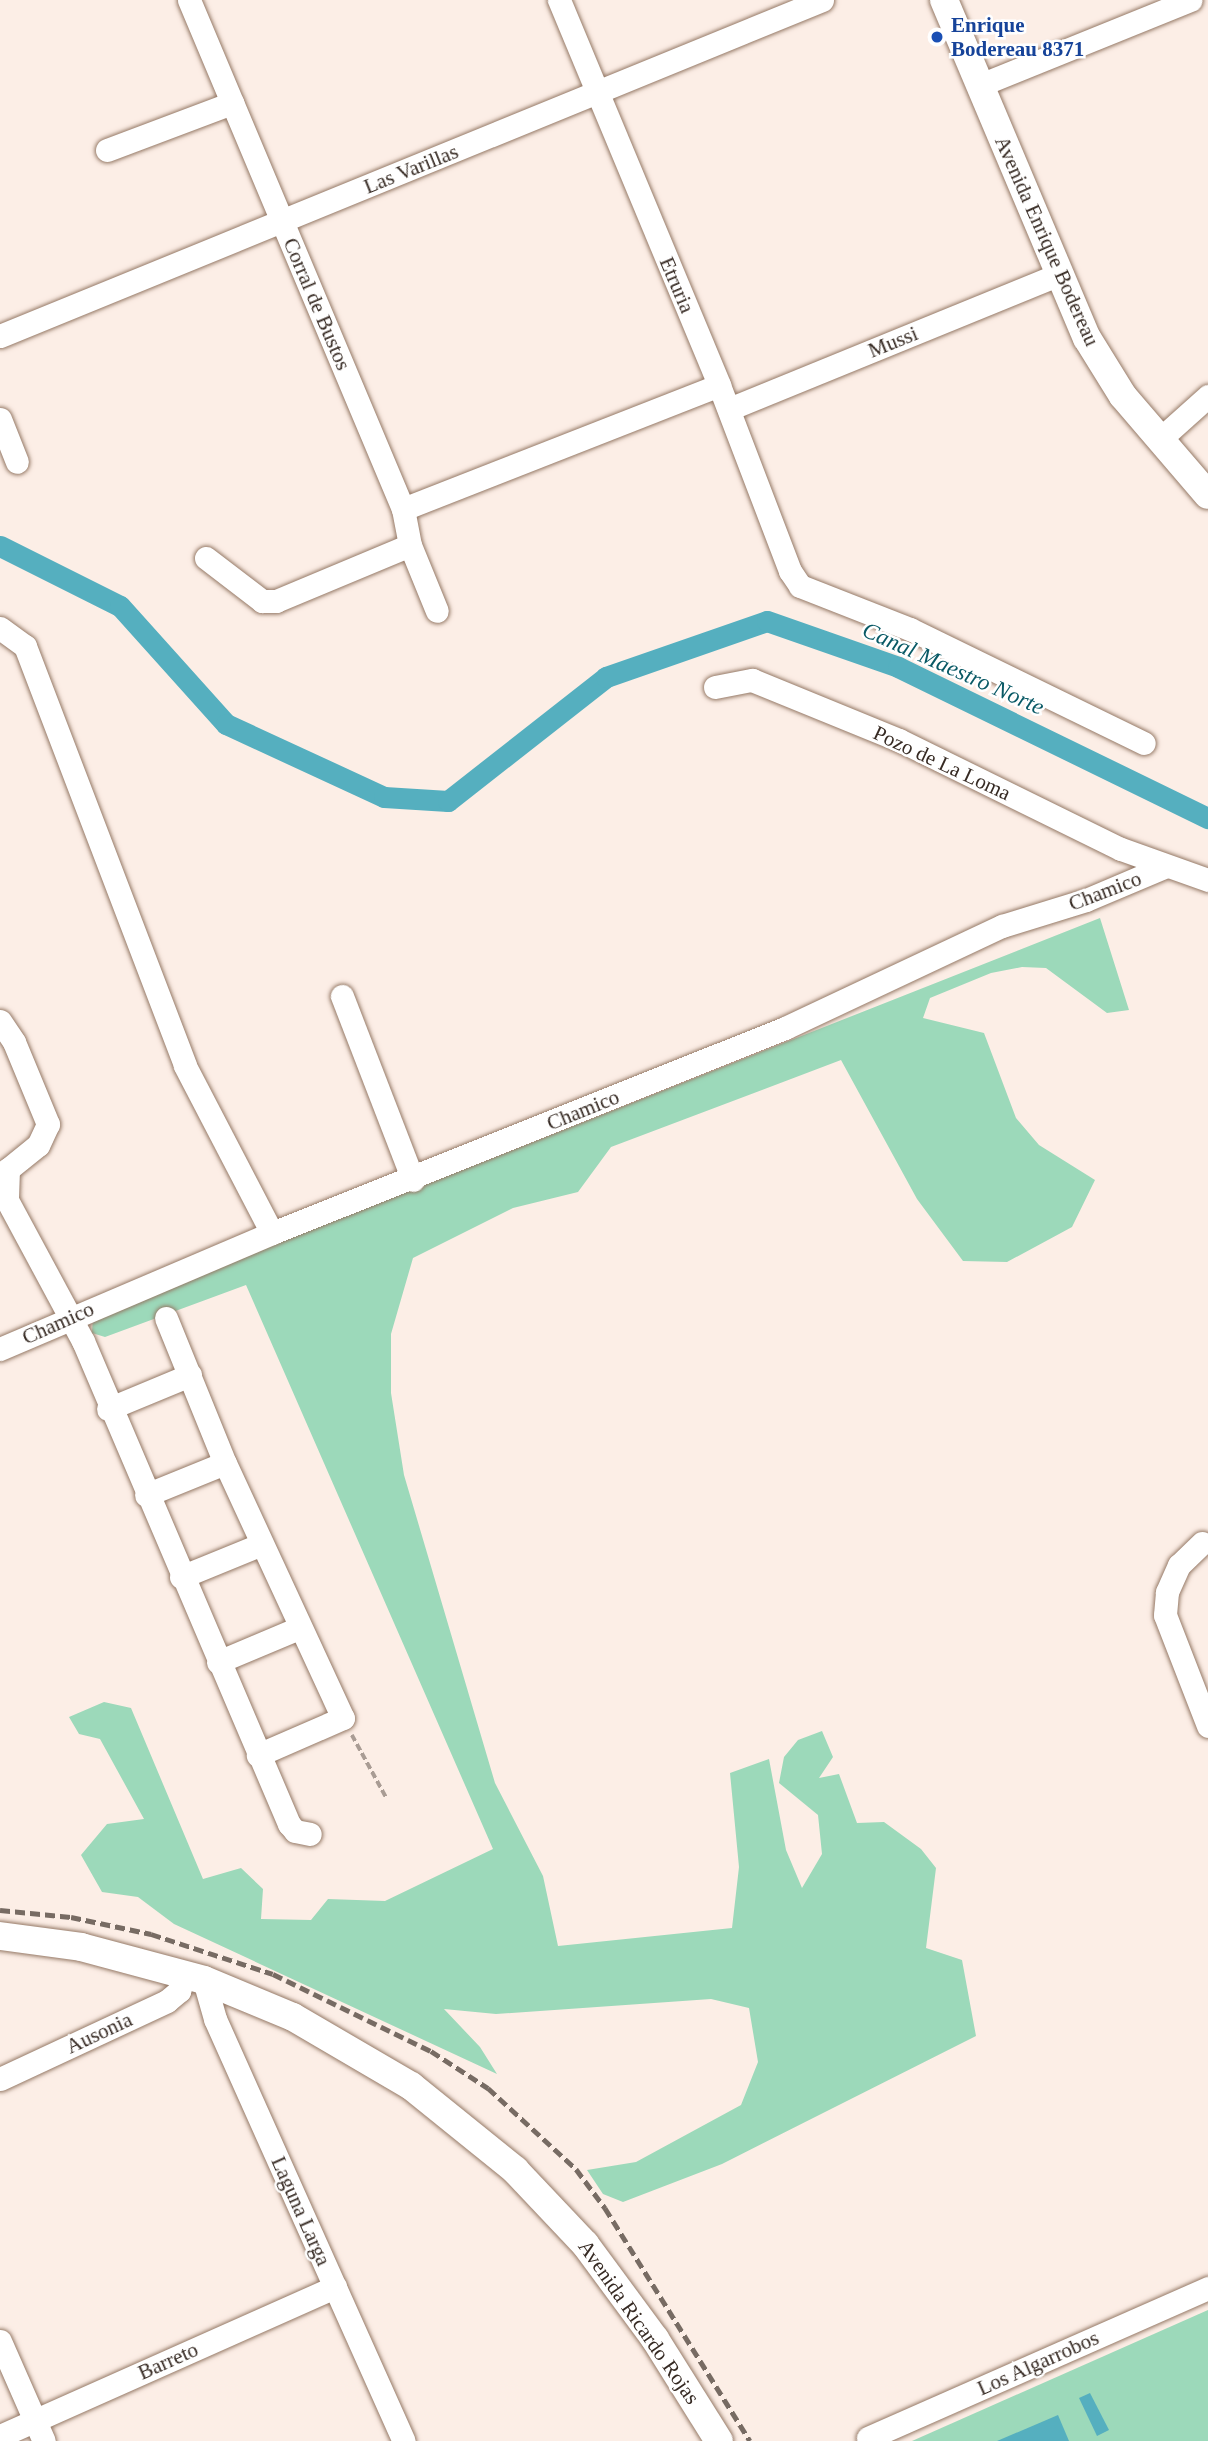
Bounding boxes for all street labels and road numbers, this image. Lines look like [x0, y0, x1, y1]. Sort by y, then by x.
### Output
street label: Avenida Enrique Bodereau [989, 132, 1105, 350]
street label: Las Varillas [360, 139, 462, 199]
street label: Corral de Bustos [278, 234, 356, 374]
street label: Etruria [654, 253, 700, 317]
street label: Mussi [864, 321, 922, 363]
street label: Pozo de La Loma [869, 720, 1015, 806]
street label: Chamico [1065, 866, 1145, 916]
street label: Chamico [543, 1084, 623, 1136]
street label: Chamico [18, 1296, 98, 1350]
street label: Ausonia [62, 2007, 136, 2059]
street label: Laguna Larga [266, 2153, 336, 2269]
street label: Avenida Ricardo Rojas [573, 2235, 705, 2409]
street label: Los Algarrobos [973, 2325, 1103, 2401]
street label: Barreto [134, 2337, 202, 2385]

